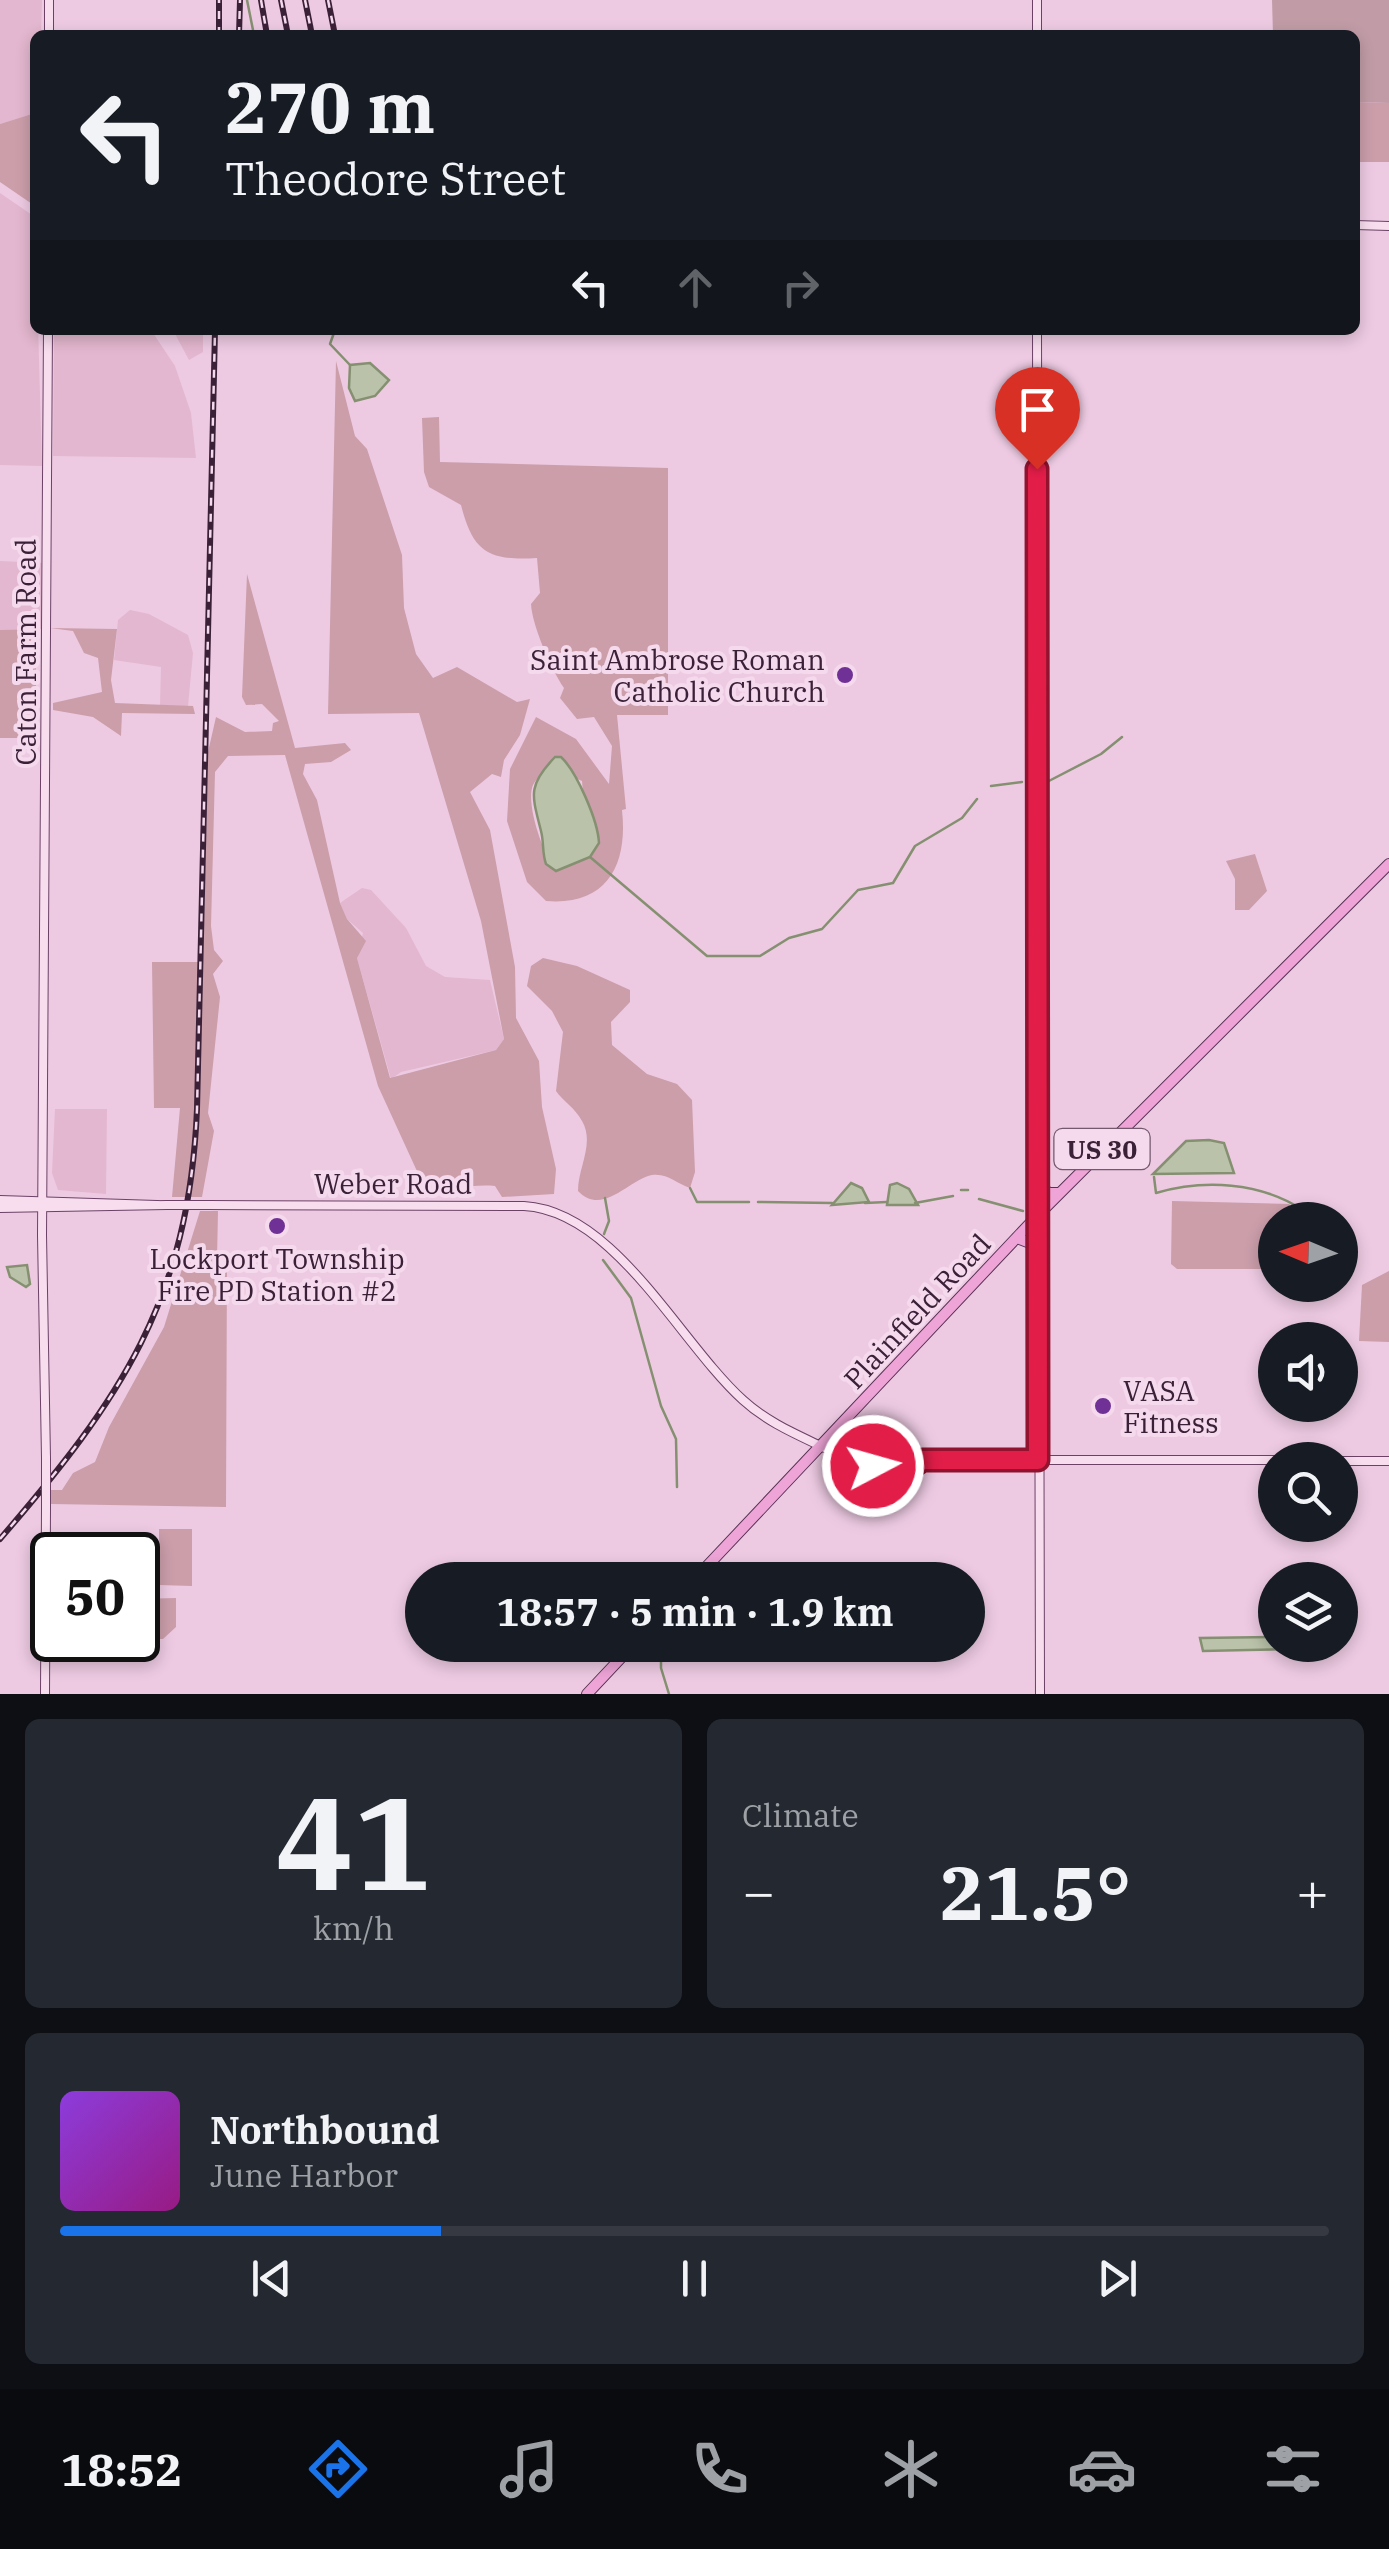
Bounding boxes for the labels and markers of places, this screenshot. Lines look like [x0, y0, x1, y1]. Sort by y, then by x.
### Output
pin [995, 367, 1080, 470]
place label: Saint Ambrose Roman Catholic Church [530, 641, 825, 710]
marker: Saint Ambrose Roman Catholic Church [834, 664, 856, 686]
marker: Lockport Township Fire PD Station #2 [266, 1215, 288, 1237]
place label: Lockport Township Fire PD Station #2 [149, 1240, 405, 1309]
place label: VASA Fitness [1123, 1372, 1219, 1441]
marker: VASA Fitness [1092, 1395, 1114, 1417]

